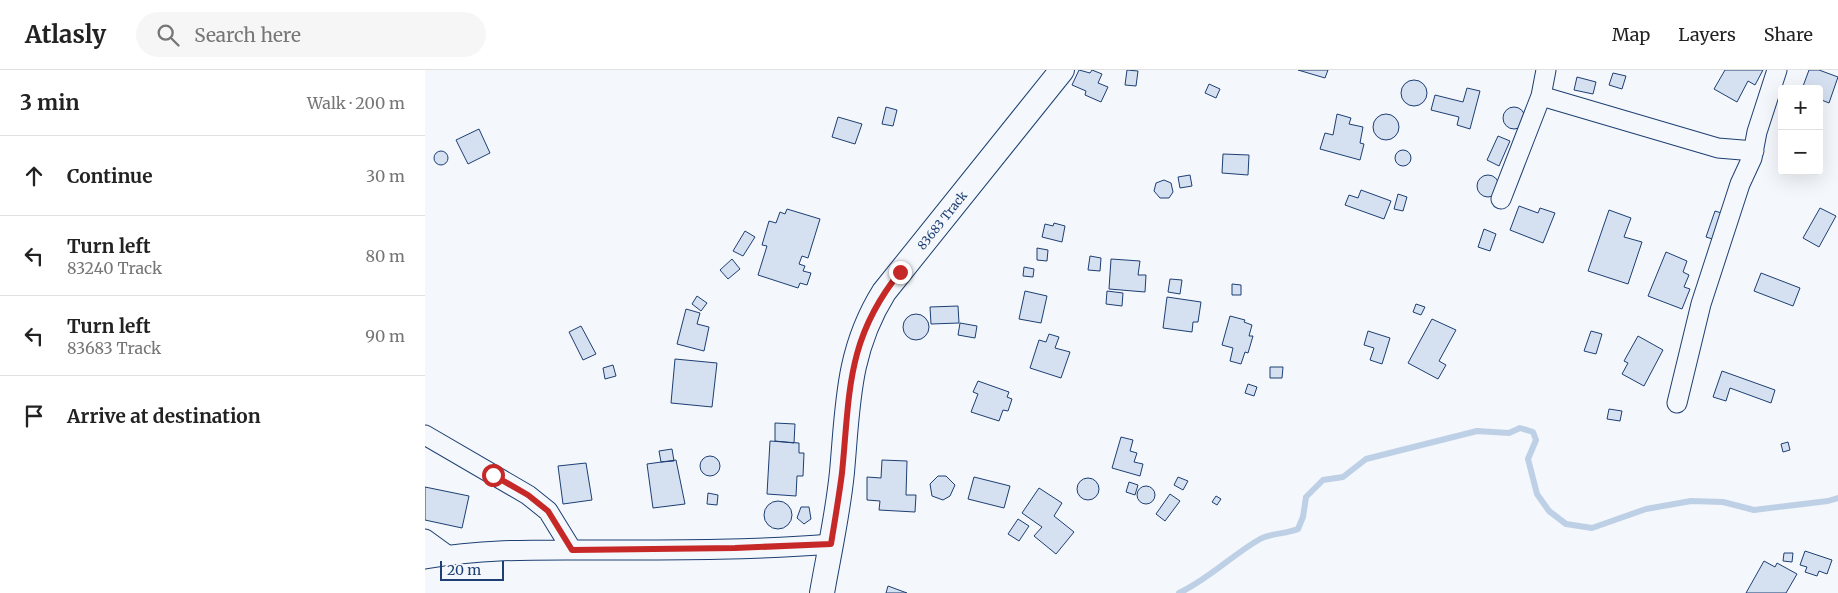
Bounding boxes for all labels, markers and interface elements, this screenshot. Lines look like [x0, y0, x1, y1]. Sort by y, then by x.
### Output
search box [136, 12, 486, 57]
text: Atlasly [25, 19, 106, 50]
icon: search [154, 21, 182, 49]
text: Search here [194, 23, 301, 47]
text: Map [1612, 23, 1650, 46]
text: Layers [1678, 23, 1736, 46]
text: Share [1764, 23, 1813, 46]
map controls [1778, 85, 1823, 175]
button: + [1778, 85, 1823, 130]
text: 3 min [20, 89, 79, 116]
text: Walk · 200 m [307, 93, 405, 113]
button: − [1778, 130, 1823, 175]
icon: ahead [20, 162, 48, 190]
text: Continue [67, 164, 153, 188]
text: 30 m [366, 166, 405, 186]
street label: 83683 Track [914, 187, 970, 252]
text: Turn left [67, 234, 151, 258]
icon: left [20, 242, 48, 270]
text: 80 m [366, 246, 405, 266]
text: 83240 Track [67, 258, 162, 278]
route end [889, 261, 912, 284]
text: Turn left [67, 314, 151, 338]
icon: left [20, 322, 48, 350]
text: 90 m [365, 326, 405, 346]
text: 83683 Track [67, 338, 161, 358]
icon: arrive [20, 402, 48, 430]
text: Arrive at destination [67, 404, 261, 428]
route start [482, 464, 505, 487]
scale bar [440, 558, 504, 581]
text: 20 m [447, 561, 481, 579]

